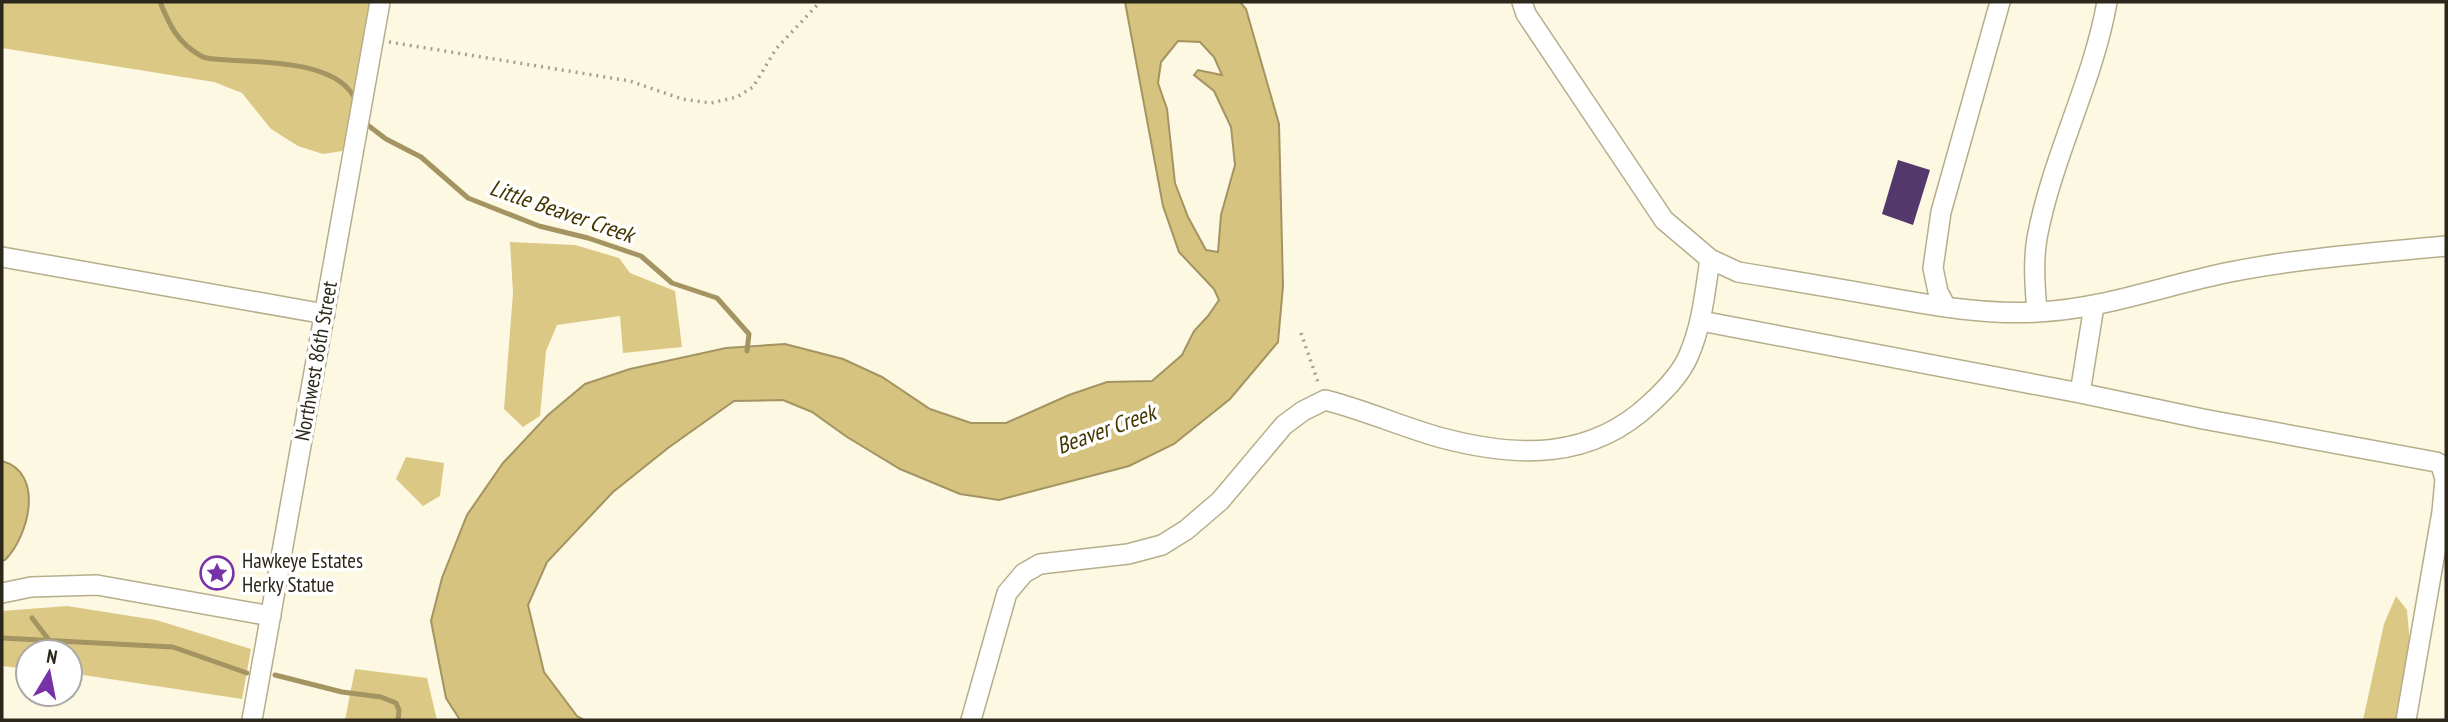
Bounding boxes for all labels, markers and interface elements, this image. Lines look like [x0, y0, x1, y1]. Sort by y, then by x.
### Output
water label: Little Beaver Creek [486, 172, 641, 250]
street label: Northwest 86th Street [288, 279, 343, 443]
water label: Beaver Creek [1052, 396, 1162, 460]
place label: Hawkeye Estates Herky Statue [242, 547, 363, 598]
place icon: Hawkeye Estates Herky Statue [198, 554, 236, 592]
north arrow [14, 638, 84, 708]
text: N [45, 644, 59, 669]

